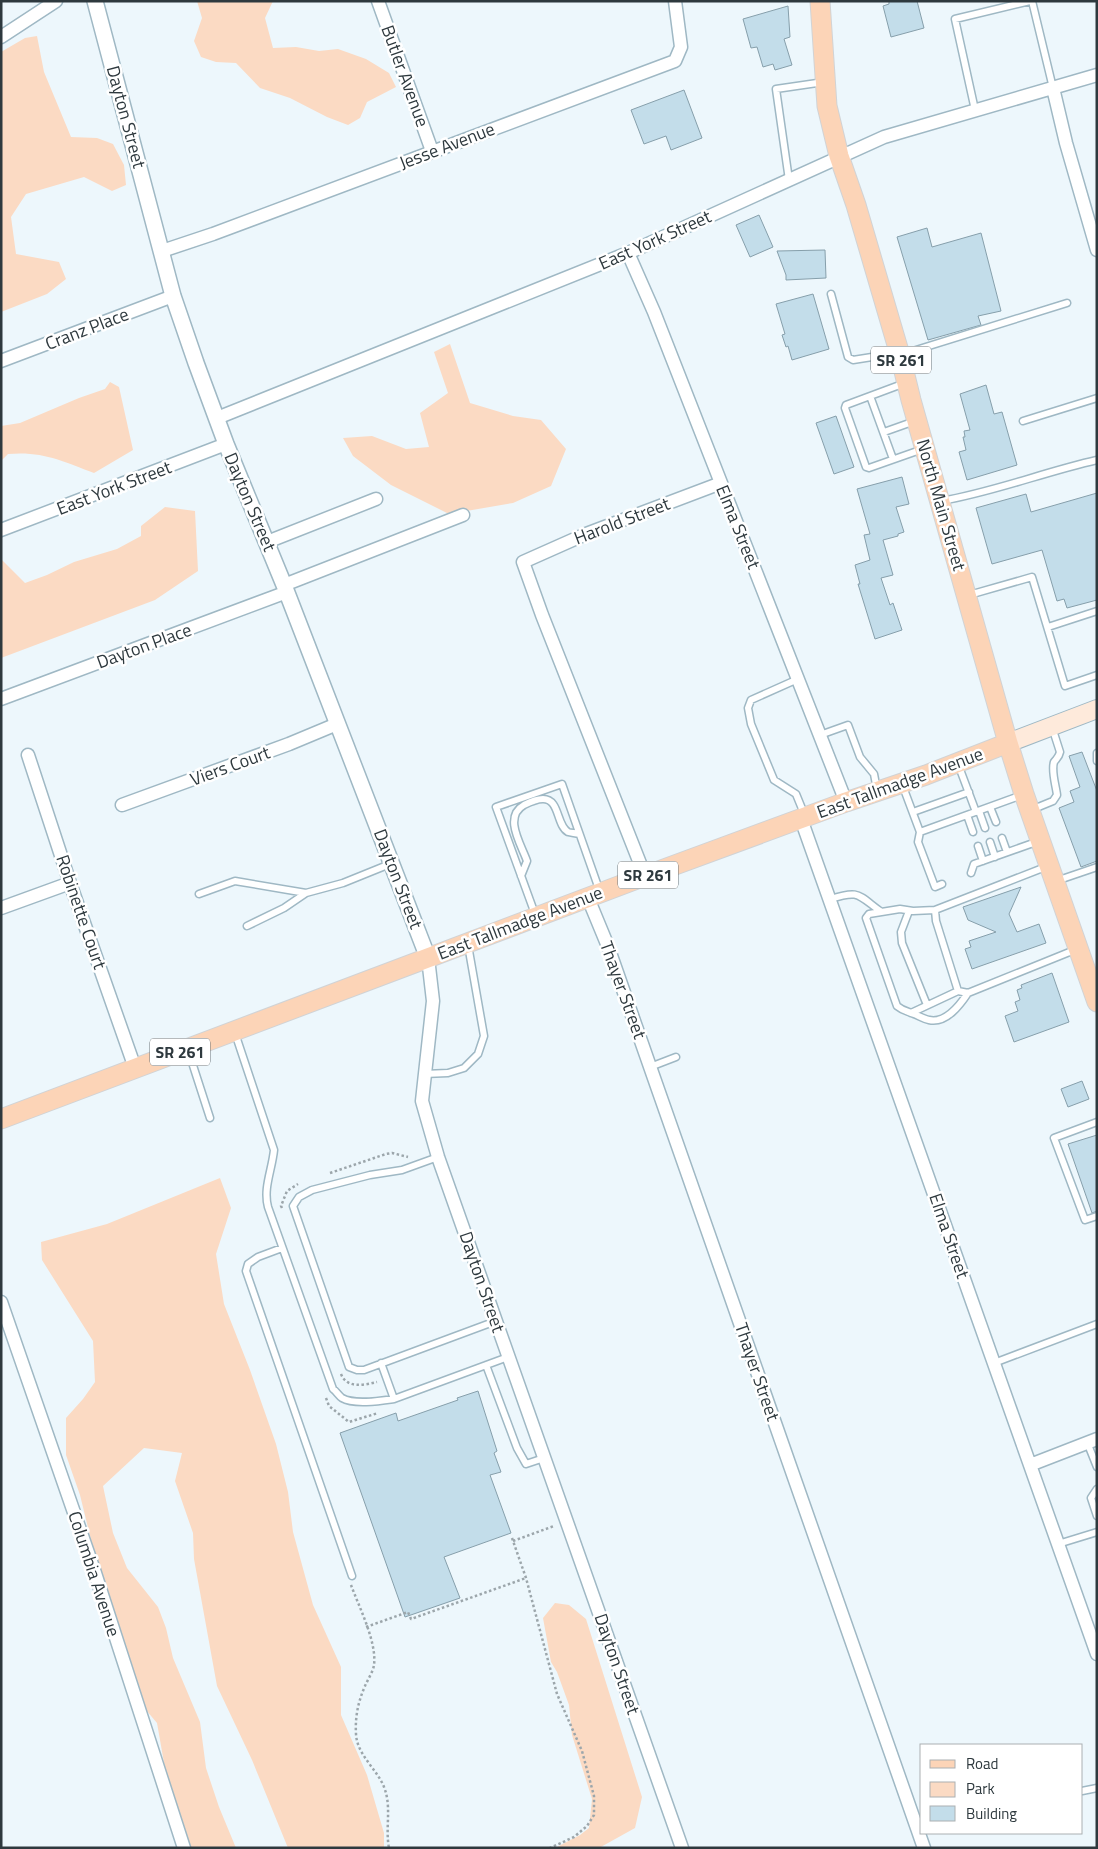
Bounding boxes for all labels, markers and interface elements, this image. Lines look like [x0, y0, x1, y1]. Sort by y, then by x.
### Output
street label: Butler Avenue [375, 21, 436, 131]
street label: Dayton Street [100, 63, 153, 172]
street label: Jesse Avenue [395, 115, 498, 176]
street label: East York Street [594, 202, 716, 276]
street label: Cranz Place [41, 300, 132, 357]
road number: SR 261 [871, 346, 931, 374]
street label: North Main Street [910, 436, 973, 575]
street label: Dayton Street [218, 448, 284, 556]
street label: East York Street [53, 453, 176, 522]
street label: Elma Street [709, 481, 768, 574]
street label: Harold Street [570, 490, 674, 551]
street label: Dayton Place [93, 616, 195, 675]
street label: Viers Court [186, 738, 274, 792]
street label: East Tallmadge Avenue [813, 740, 987, 825]
street label: Dayton Street [367, 825, 430, 933]
street label: Robinette Court [49, 851, 114, 973]
road number: SR 261 [618, 862, 678, 888]
street label: East Tallmadge Avenue [433, 879, 606, 966]
street label: Thayer Street [593, 937, 654, 1043]
road number: SR 261 [150, 1038, 210, 1066]
street label: Elma Street [922, 1190, 977, 1283]
street label: Dayton Street [453, 1228, 513, 1337]
street label: Thayer Street [728, 1319, 787, 1425]
street label: Columbia Avenue [61, 1508, 127, 1640]
street label: Dayton Street [588, 1610, 648, 1719]
legend [920, 1744, 1083, 1834]
text: Road [966, 1752, 998, 1775]
text: Park [966, 1777, 995, 1800]
text: Building [966, 1802, 1017, 1825]

